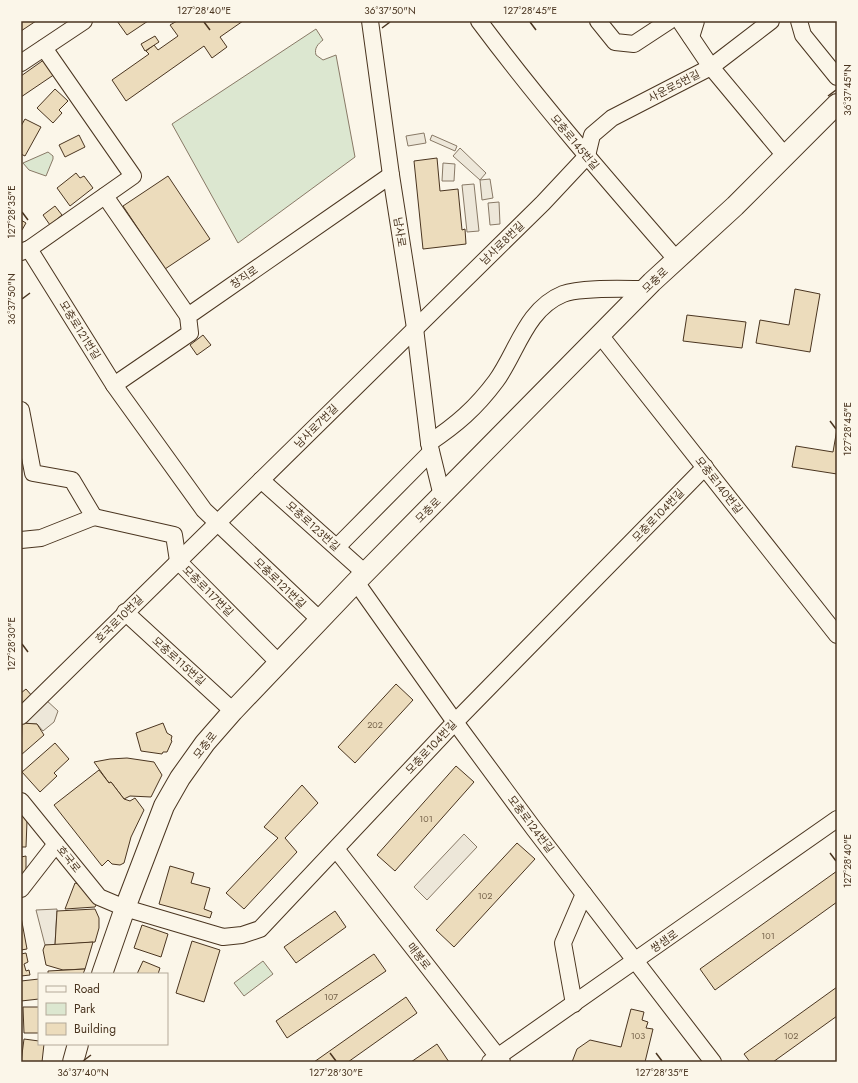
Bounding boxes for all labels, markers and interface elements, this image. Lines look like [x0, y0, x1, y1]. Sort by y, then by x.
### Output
text: 127°28'40"E [177, 3, 231, 18]
text: 36°37'50"N [364, 3, 416, 18]
text: 127°28'45"E [503, 3, 557, 18]
text: 36°37'45"N [840, 64, 855, 116]
street label: 사운로5번길 [645, 66, 703, 106]
street label: 모충로145번길 [547, 111, 603, 173]
text: 127°28'35"E [4, 185, 19, 239]
street label: 남사로 [390, 216, 410, 248]
street label: 남사로8번길 [476, 218, 528, 268]
street label: 창직로 [227, 262, 261, 292]
street label: 모충로 [639, 264, 671, 296]
text: 36°37'50"N [4, 273, 19, 325]
street label: 모충로121번길 [56, 297, 104, 363]
street label: 남사로7번길 [290, 400, 342, 452]
text: 127°28'45"E [840, 402, 855, 456]
street label: 모충로140번길 [692, 453, 746, 517]
street label: 모충로104번길 [628, 485, 688, 545]
street label: 모충로 [412, 494, 444, 526]
street label: 모충로123번길 [282, 497, 344, 555]
street label: 모충로121번길 [250, 554, 310, 612]
street label: 모충로117번길 [179, 562, 237, 620]
street label: 호국로10번길 [91, 591, 147, 647]
text: 127°28'30"E [4, 617, 19, 671]
street label: 모충로115번길 [149, 633, 209, 689]
street label: 모충로104번길 [402, 716, 460, 778]
house number: 202 [367, 718, 383, 731]
street label: 모충로 [189, 728, 221, 762]
street label: 모충로124번길 [504, 792, 558, 856]
house number: 101 [419, 812, 433, 825]
text: 127°28'40"E [840, 834, 855, 888]
street label: 호국로 [53, 842, 85, 876]
house number: 102 [478, 889, 492, 902]
street label: 쌍샘로 [647, 926, 681, 956]
house number: 101 [761, 929, 775, 942]
street label: 매봉로 [403, 939, 435, 973]
legend [38, 973, 168, 1045]
text: Road [74, 980, 100, 998]
house number: 107 [324, 990, 338, 1003]
text: Park [74, 1000, 96, 1018]
text: Building [74, 1020, 116, 1038]
house number: 103 [631, 1029, 645, 1042]
house number: 102 [784, 1029, 798, 1042]
text: 36°37'40"N [57, 1065, 109, 1080]
text: 127°28'30"E [309, 1065, 363, 1080]
text: 127°28'35"E [635, 1065, 689, 1080]

